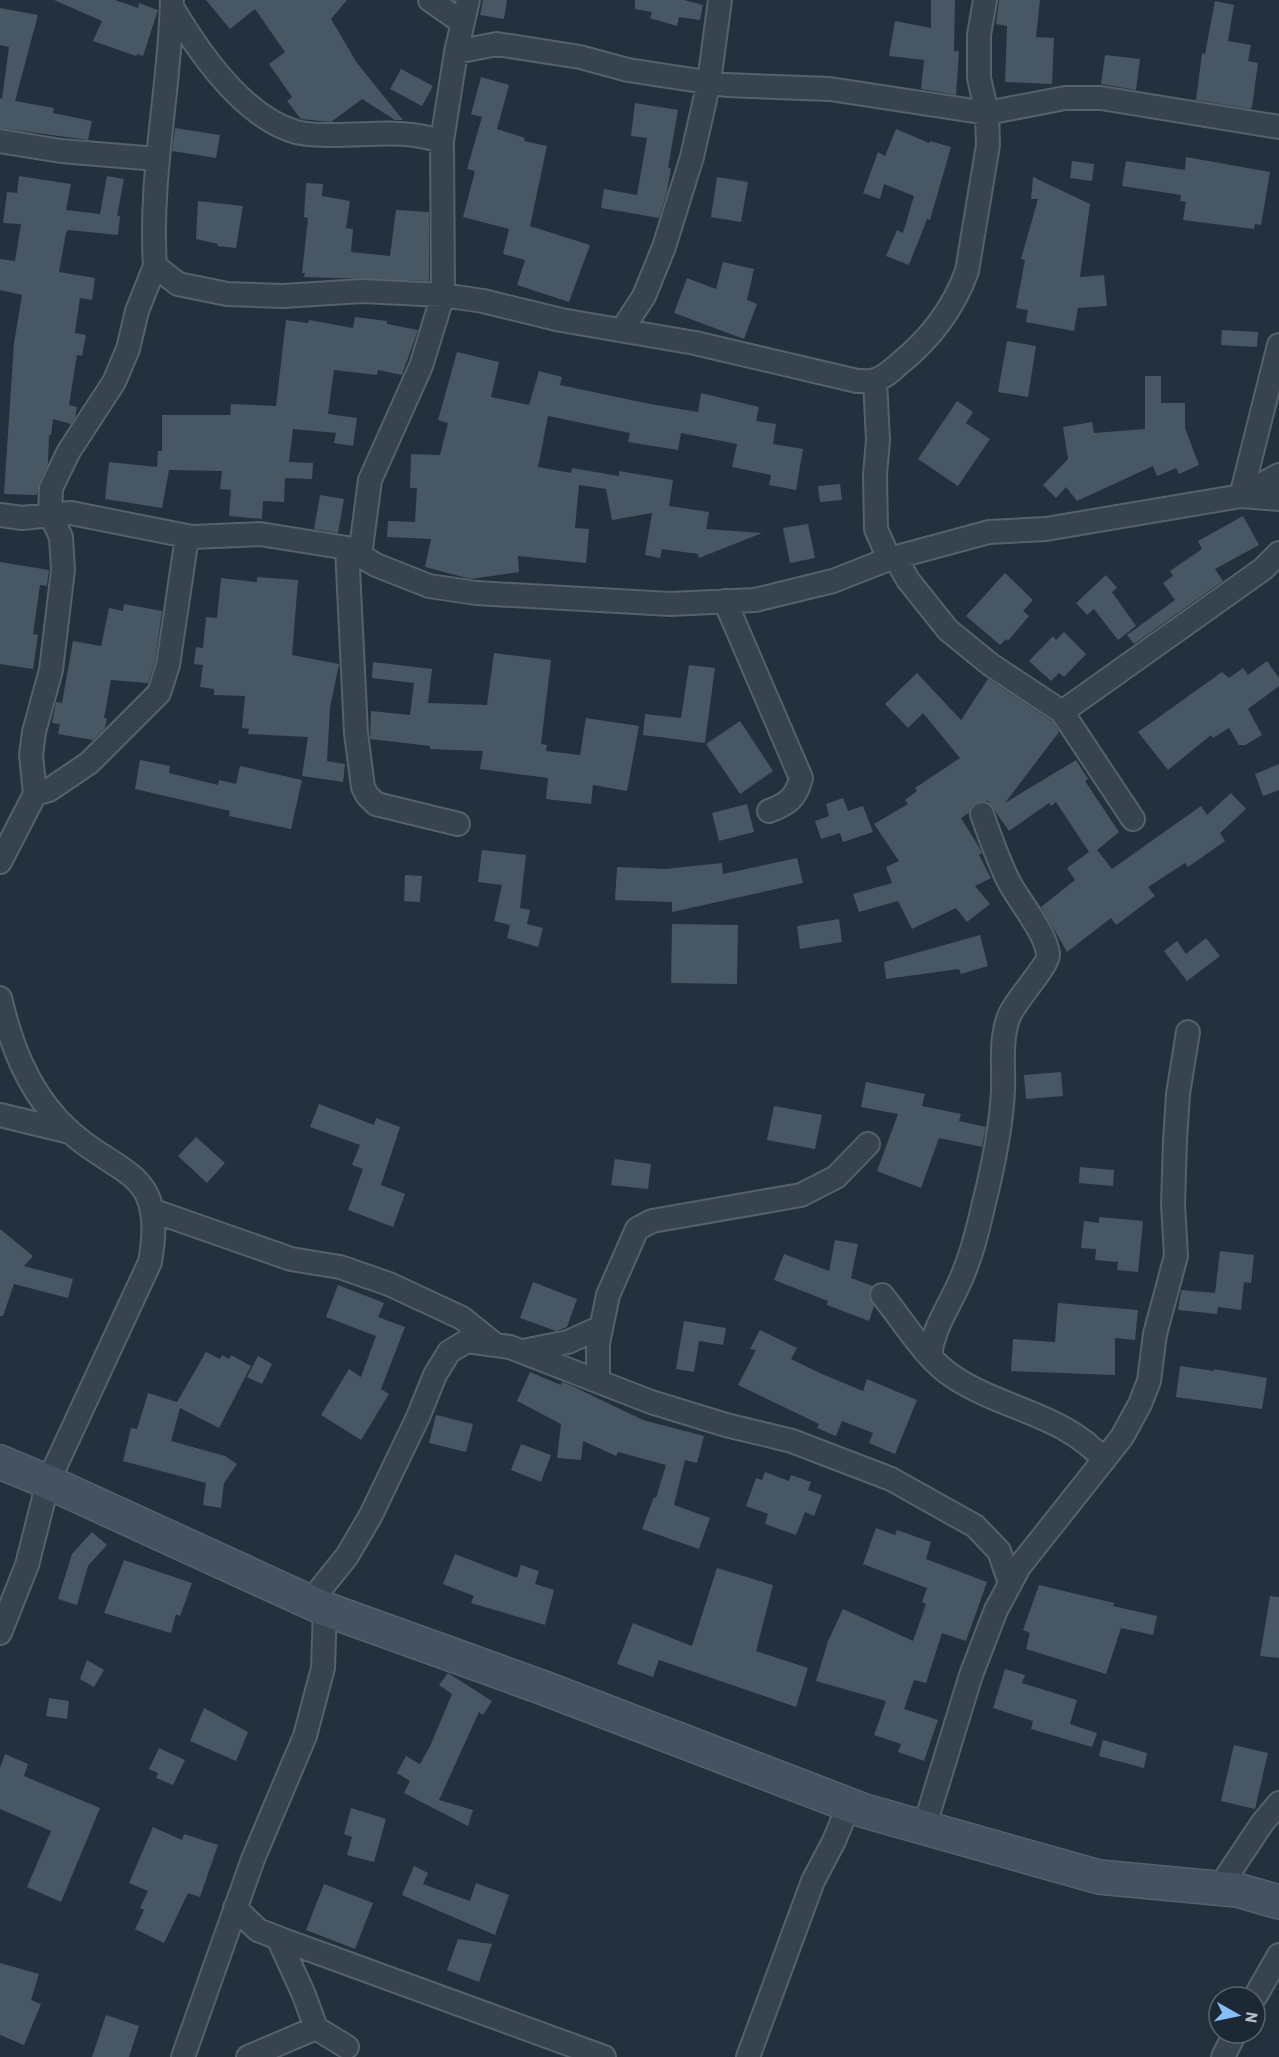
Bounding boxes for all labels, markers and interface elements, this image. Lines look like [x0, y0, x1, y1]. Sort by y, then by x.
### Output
north arrow [1207, 1985, 1267, 2045]
text: N [1242, 2011, 1263, 2024]

